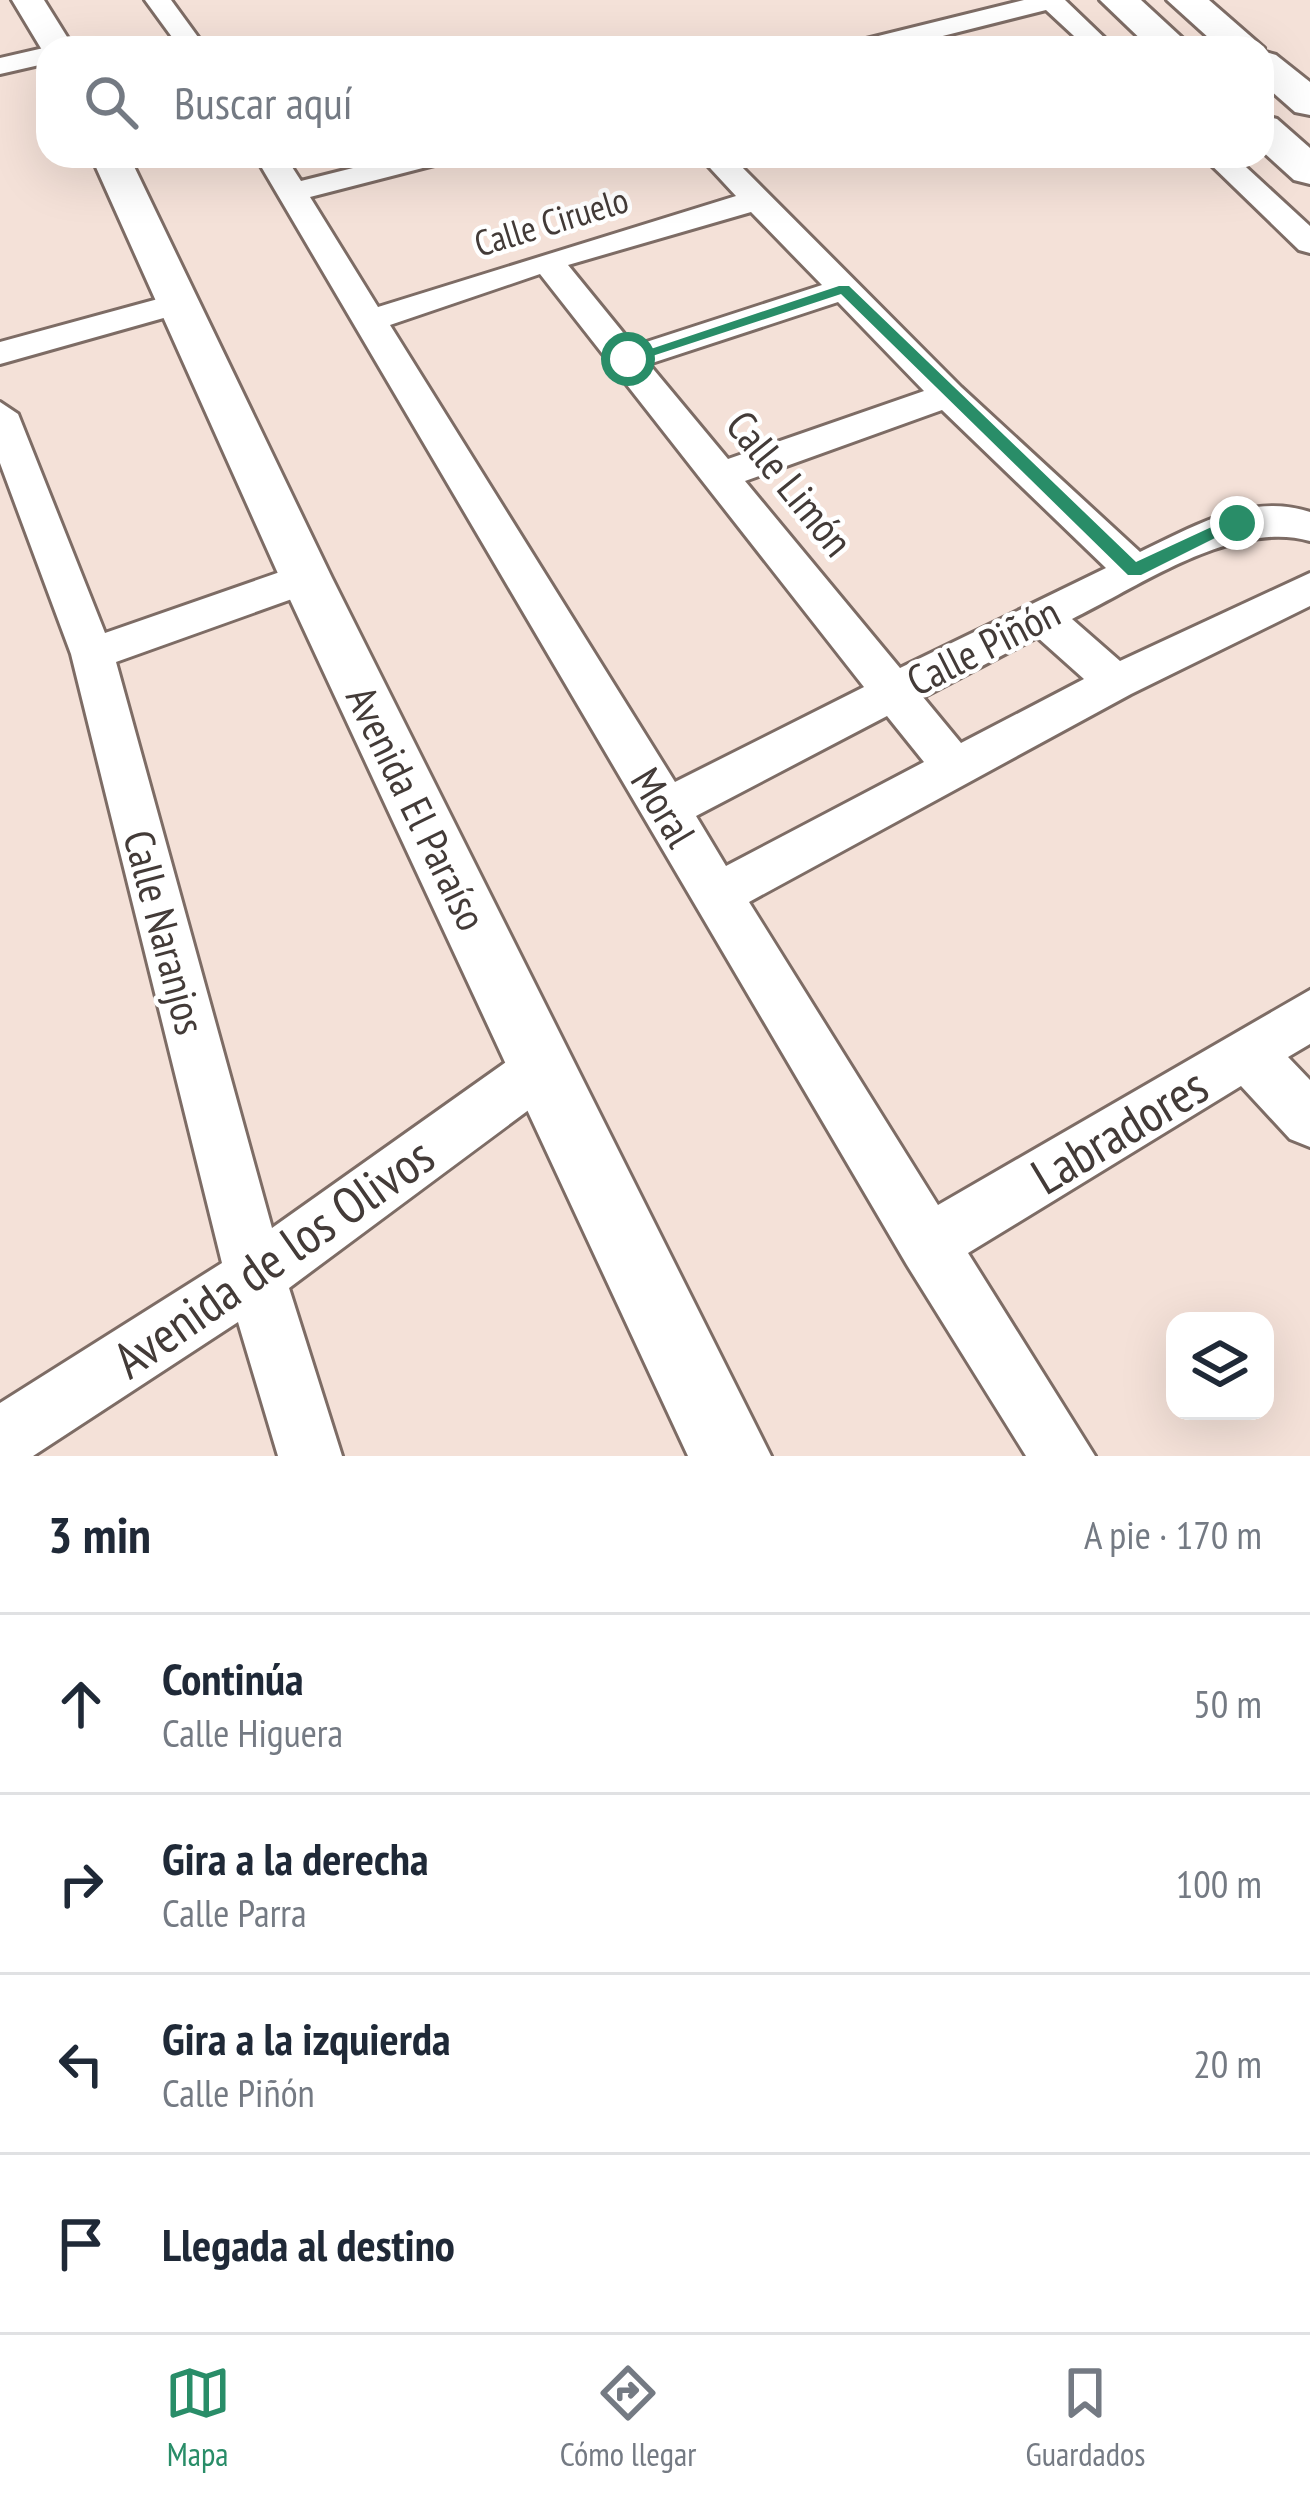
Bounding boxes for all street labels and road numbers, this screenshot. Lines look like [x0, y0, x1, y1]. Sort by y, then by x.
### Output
street label: Calle Ciruelo [468, 175, 634, 267]
street label: Calle Limón [715, 399, 865, 567]
street label: Calle Piñón [897, 584, 1069, 708]
street label: Avenida El Paraíso [334, 677, 500, 939]
street label: Moral [619, 757, 709, 857]
street label: Calle Naranjos [111, 824, 219, 1040]
street label: Labradores [1019, 1052, 1219, 1208]
street label: Avenida de los Olivos [100, 1122, 446, 1392]

